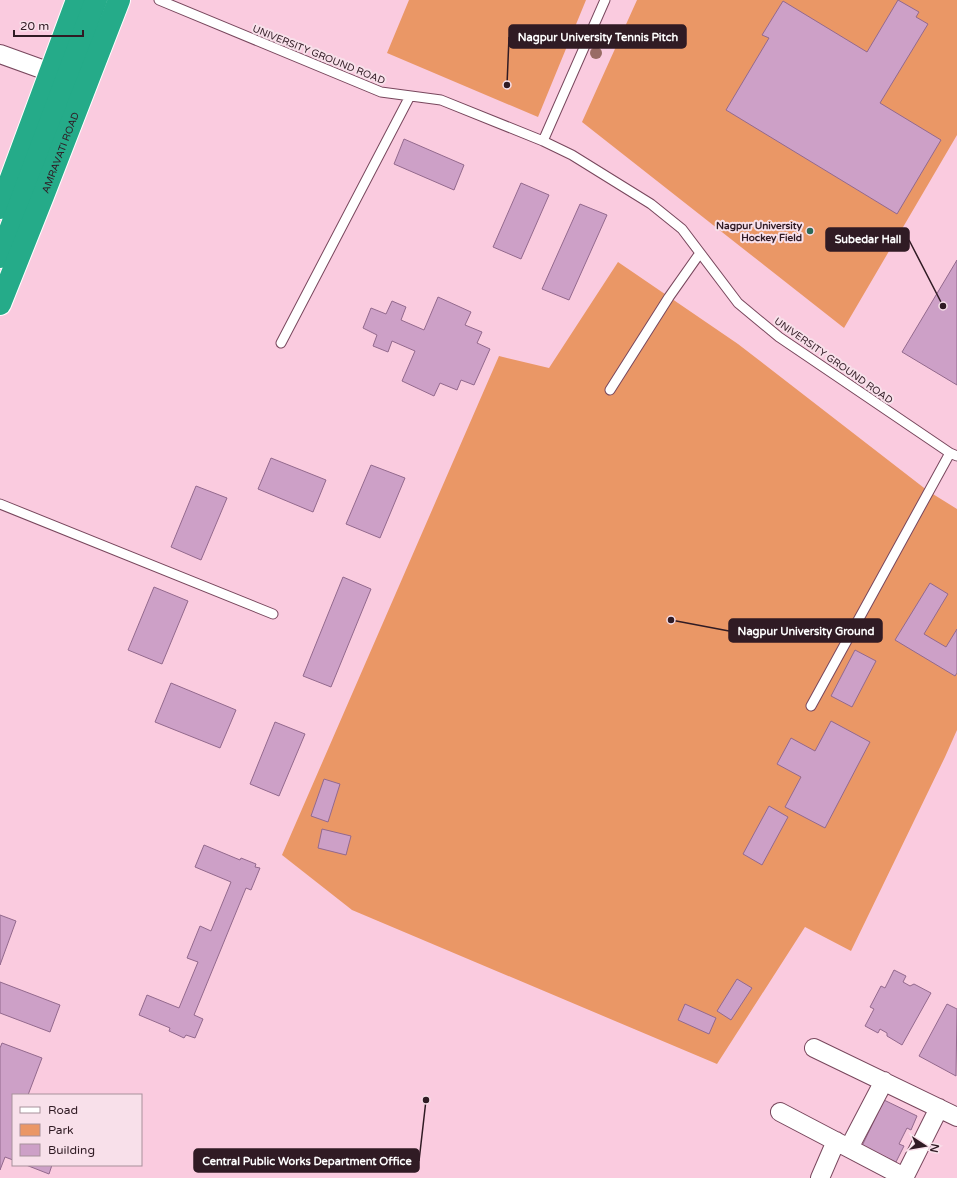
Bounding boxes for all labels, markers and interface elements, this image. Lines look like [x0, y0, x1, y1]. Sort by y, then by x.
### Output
scale bar [14, 12, 83, 38]
text: 20 m [20, 19, 49, 33]
street label: UNIVERSITY GROUND ROAD [251, 23, 387, 87]
callout: Nagpur University Tennis Pitch [509, 25, 686, 48]
text: Nagpur University Tennis Pitch [518, 31, 679, 45]
street label: AMRAVATI ROAD [40, 110, 82, 195]
place label: Nagpur University Hockey Field [716, 220, 803, 244]
marker: Nagpur University Hockey Field [805, 226, 815, 236]
callout: Subedar Hall [826, 228, 909, 251]
text: Subedar Hall [835, 233, 902, 246]
street label: UNIVERSITY GROUND ROAD [772, 315, 895, 406]
callout: Nagpur University Ground [729, 619, 882, 642]
text: Nagpur University Ground [738, 625, 874, 639]
legend [12, 1094, 142, 1166]
text: Road [48, 1103, 78, 1117]
text: Park [48, 1123, 74, 1137]
north arrow [905, 1126, 945, 1166]
text: N [927, 1142, 942, 1154]
text: Building [48, 1143, 95, 1157]
callout: Central Public Works Department Office [194, 1149, 419, 1172]
text: Central Public Works Department Office [202, 1155, 412, 1169]

